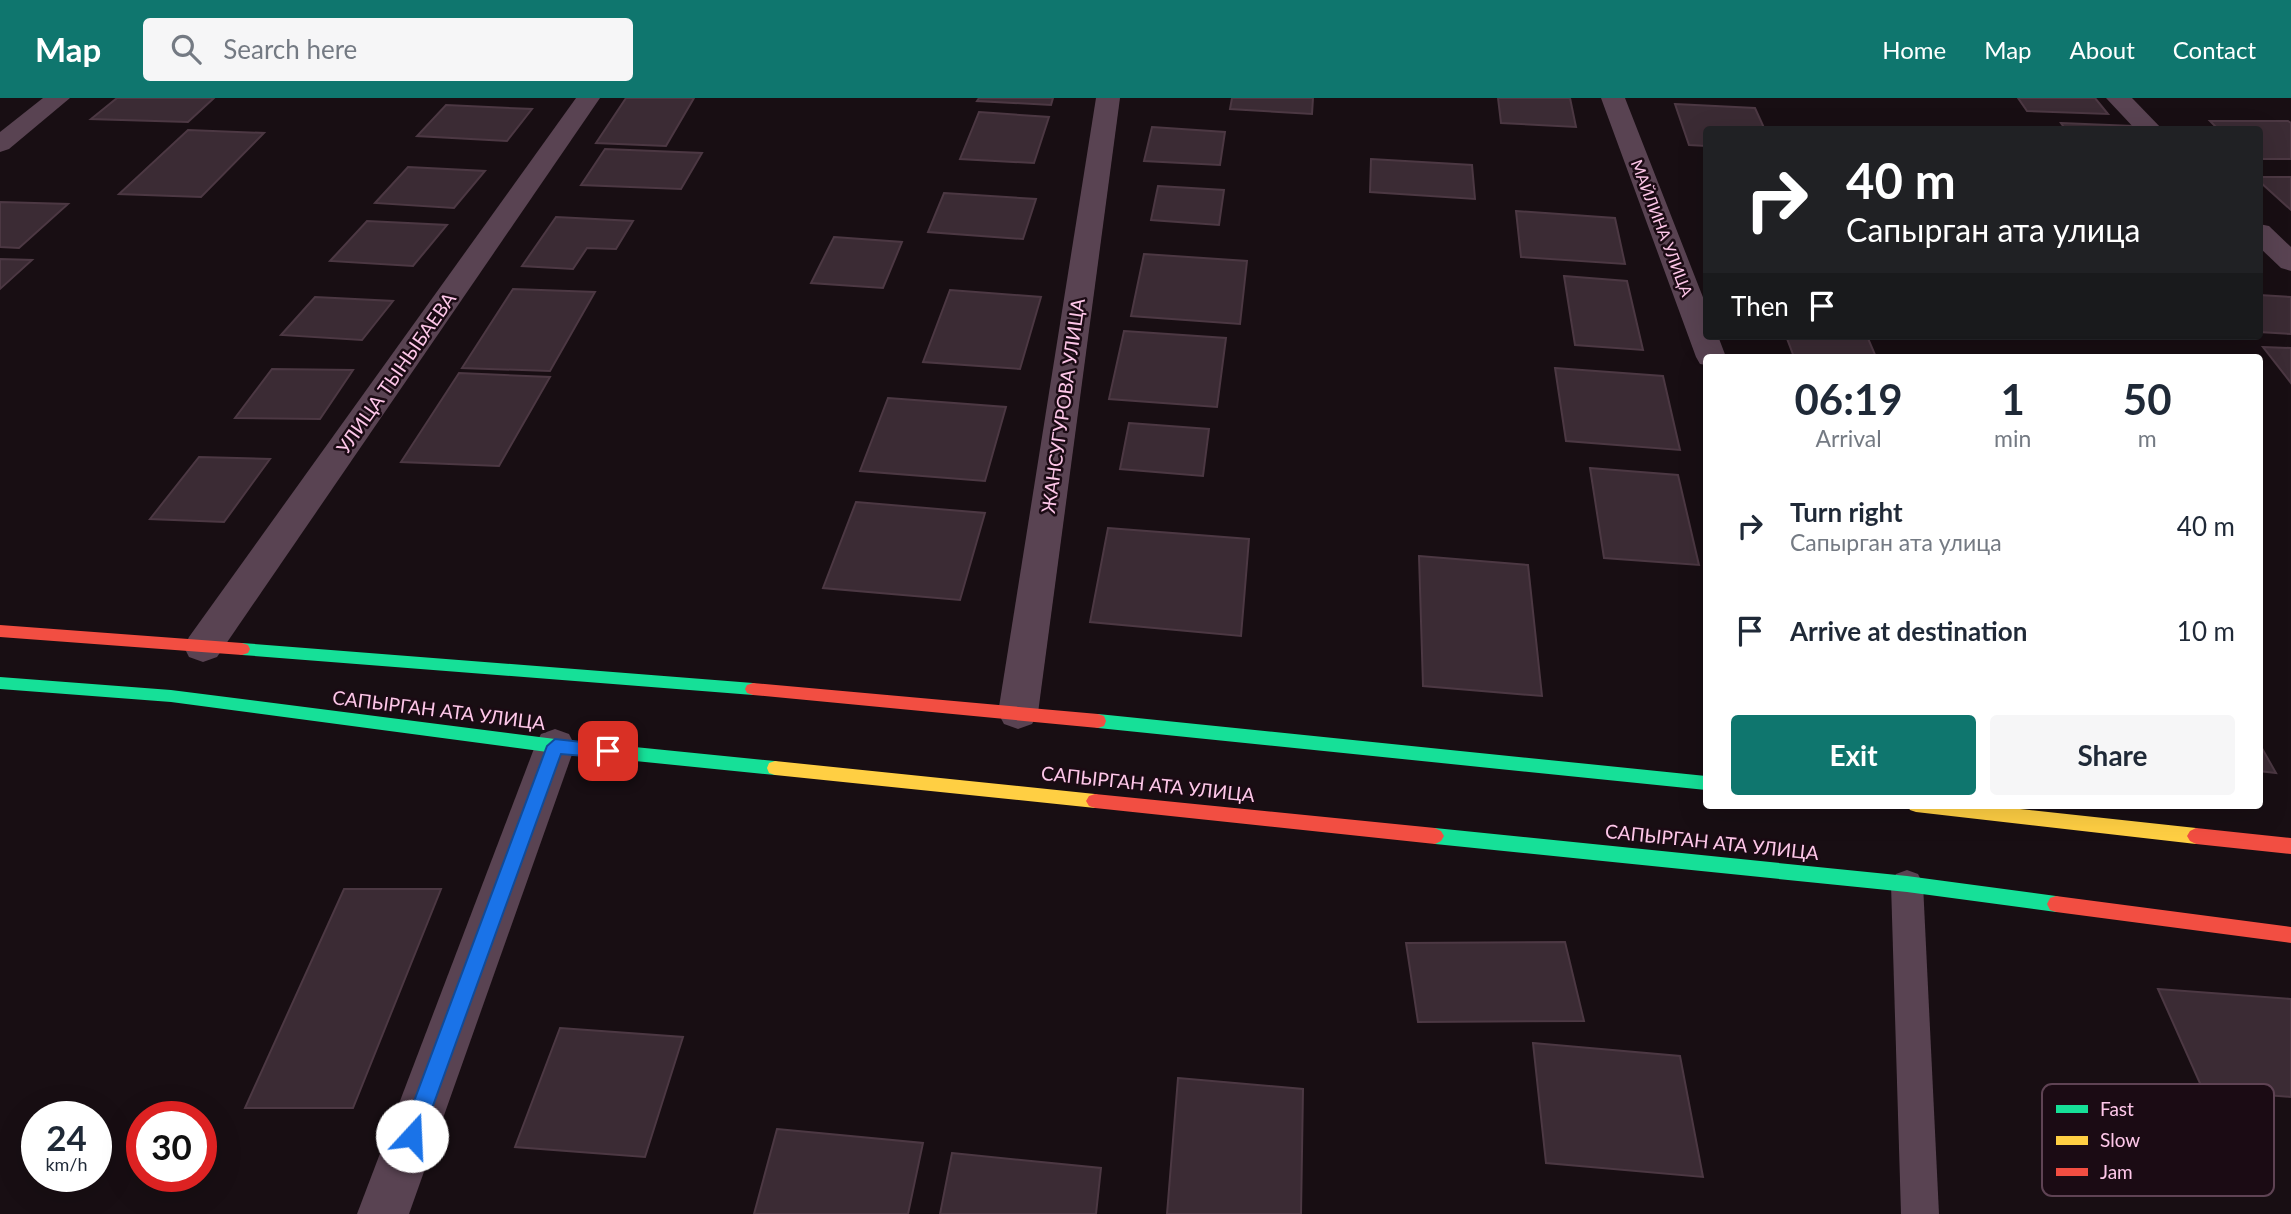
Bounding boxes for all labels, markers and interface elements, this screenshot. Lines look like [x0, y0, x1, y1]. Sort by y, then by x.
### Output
search box [143, 18, 633, 81]
text: Map [35, 29, 101, 69]
icon: search [167, 30, 205, 68]
text: Search here [223, 33, 357, 65]
text: Home [1882, 35, 1946, 64]
text: Map [1984, 35, 2032, 64]
text: About [2070, 35, 2135, 64]
text: Contact [2173, 35, 2256, 64]
text: 40 m [1846, 151, 1956, 209]
icon: right [1731, 154, 1822, 245]
street label: МАЙЛИНА УЛИЦА [1628, 157, 1697, 299]
text: Сапырган ата улица [1846, 210, 2140, 249]
street label: УЛИЦА ТЫНЫБАЕВА [331, 287, 460, 458]
icon: arrive [1803, 287, 1841, 325]
text: Then [1731, 290, 1789, 322]
street label: ЖАНСУГУРОВА УЛИЦА [1036, 297, 1089, 515]
text: 06:19 [1794, 374, 1903, 424]
text: 1 [2001, 374, 2025, 424]
text: 50 [2123, 374, 2172, 424]
text: Arrival [1815, 424, 1882, 452]
text: min [1994, 424, 2031, 452]
text: m [2138, 424, 2157, 452]
text: Turn right [1790, 496, 1903, 528]
icon: right [1731, 507, 1769, 545]
text: 40 m [2177, 510, 2235, 542]
text: Сапырган ата улица [1790, 528, 2002, 556]
icon: arrive [1731, 612, 1769, 650]
text: Arrive at destination [1790, 615, 2027, 647]
text: 10 m [2177, 615, 2235, 647]
street label: САПЫРГАН АТА УЛИЦА [331, 685, 547, 734]
button: Exit [1731, 715, 1976, 795]
button: Share [1990, 715, 2235, 795]
pin [578, 721, 638, 781]
icon: arrive [589, 732, 627, 770]
street label: САПЫРГАН АТА УЛИЦА [1040, 761, 1256, 806]
street label: САПЫРГАН АТА УЛИЦА [1604, 819, 1820, 864]
legend [2042, 1084, 2274, 1196]
text: Fast [2100, 1097, 2134, 1120]
position arrow [375, 1099, 449, 1173]
speed limit sign: 30 [126, 1101, 217, 1192]
text: 24 [46, 1116, 87, 1158]
text: Slow [2100, 1128, 2140, 1151]
text: km/h [45, 1153, 88, 1175]
text: Jam [2100, 1160, 2133, 1183]

